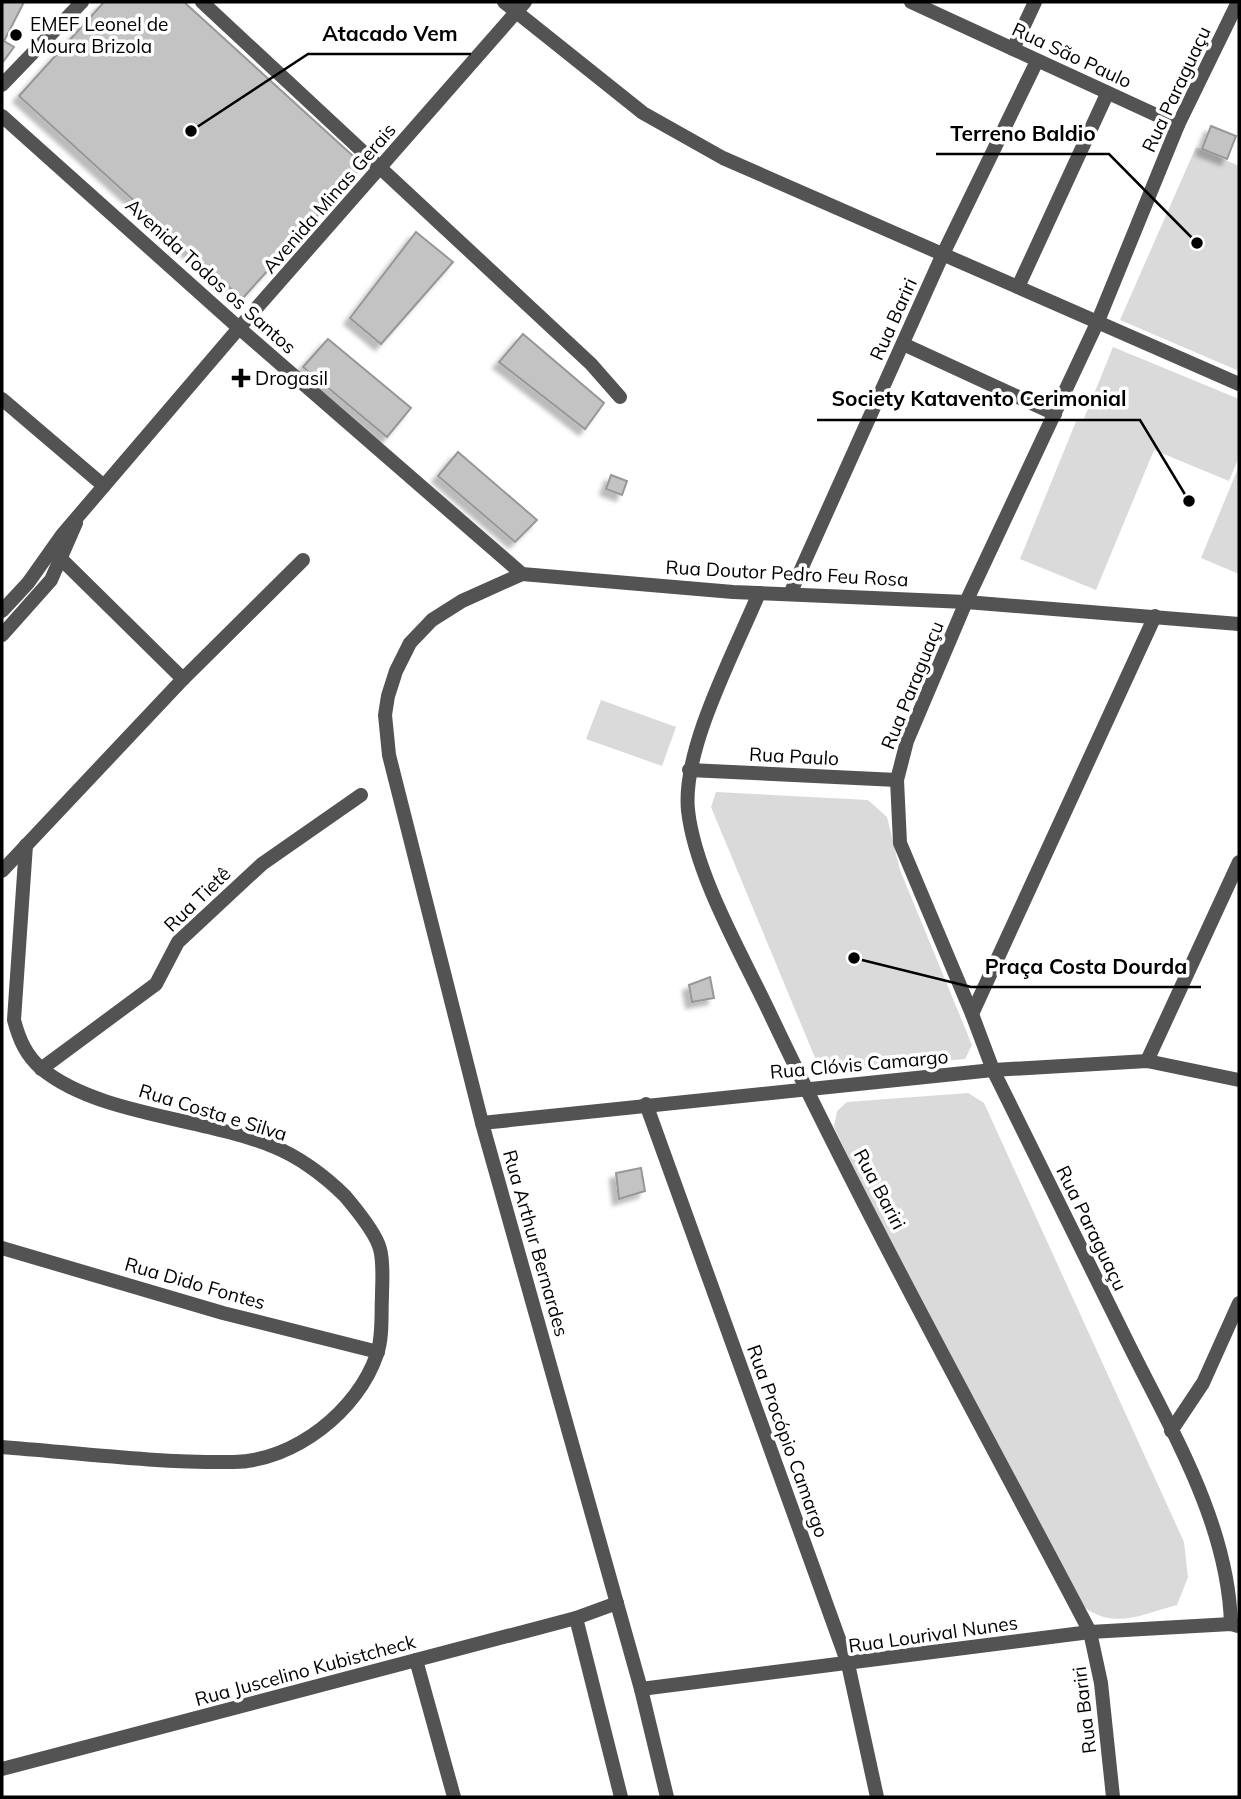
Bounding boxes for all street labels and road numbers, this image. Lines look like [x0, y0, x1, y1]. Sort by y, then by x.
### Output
street label: Rua São Paulo [1008, 17, 1136, 93]
street label: Rua Paraguaçu [1136, 22, 1216, 156]
street label: Avenida Minas Gerais [257, 118, 401, 278]
street label: Avenida Todos os Santos [121, 193, 301, 359]
street label: Rua Bariri [864, 274, 922, 364]
street label: Rua Doutor Pedro Feu Rosa [665, 555, 909, 591]
street label: Rua Paraguaçu [875, 617, 949, 753]
street label: Rua Paulo [748, 742, 840, 770]
street label: Rua Tietê [159, 861, 235, 937]
street label: Rua Clóvis Camargo [769, 1044, 949, 1084]
street label: Rua Costa e Silva [136, 1078, 290, 1146]
street label: Rua Bariri [849, 1145, 911, 1233]
street label: Rua Arthur Bernardes [498, 1147, 574, 1339]
street label: Rua Paraguaçu [1051, 1162, 1133, 1294]
street label: Rua Dido Fontes [122, 1251, 268, 1315]
street label: Rua Procópio Camargo [742, 1341, 834, 1541]
street label: Rua Lourival Nunes [847, 1610, 1019, 1658]
street label: Rua Juscelino Kubistcheck [192, 1629, 418, 1711]
street label: Rua Bariri [1067, 1665, 1101, 1755]

